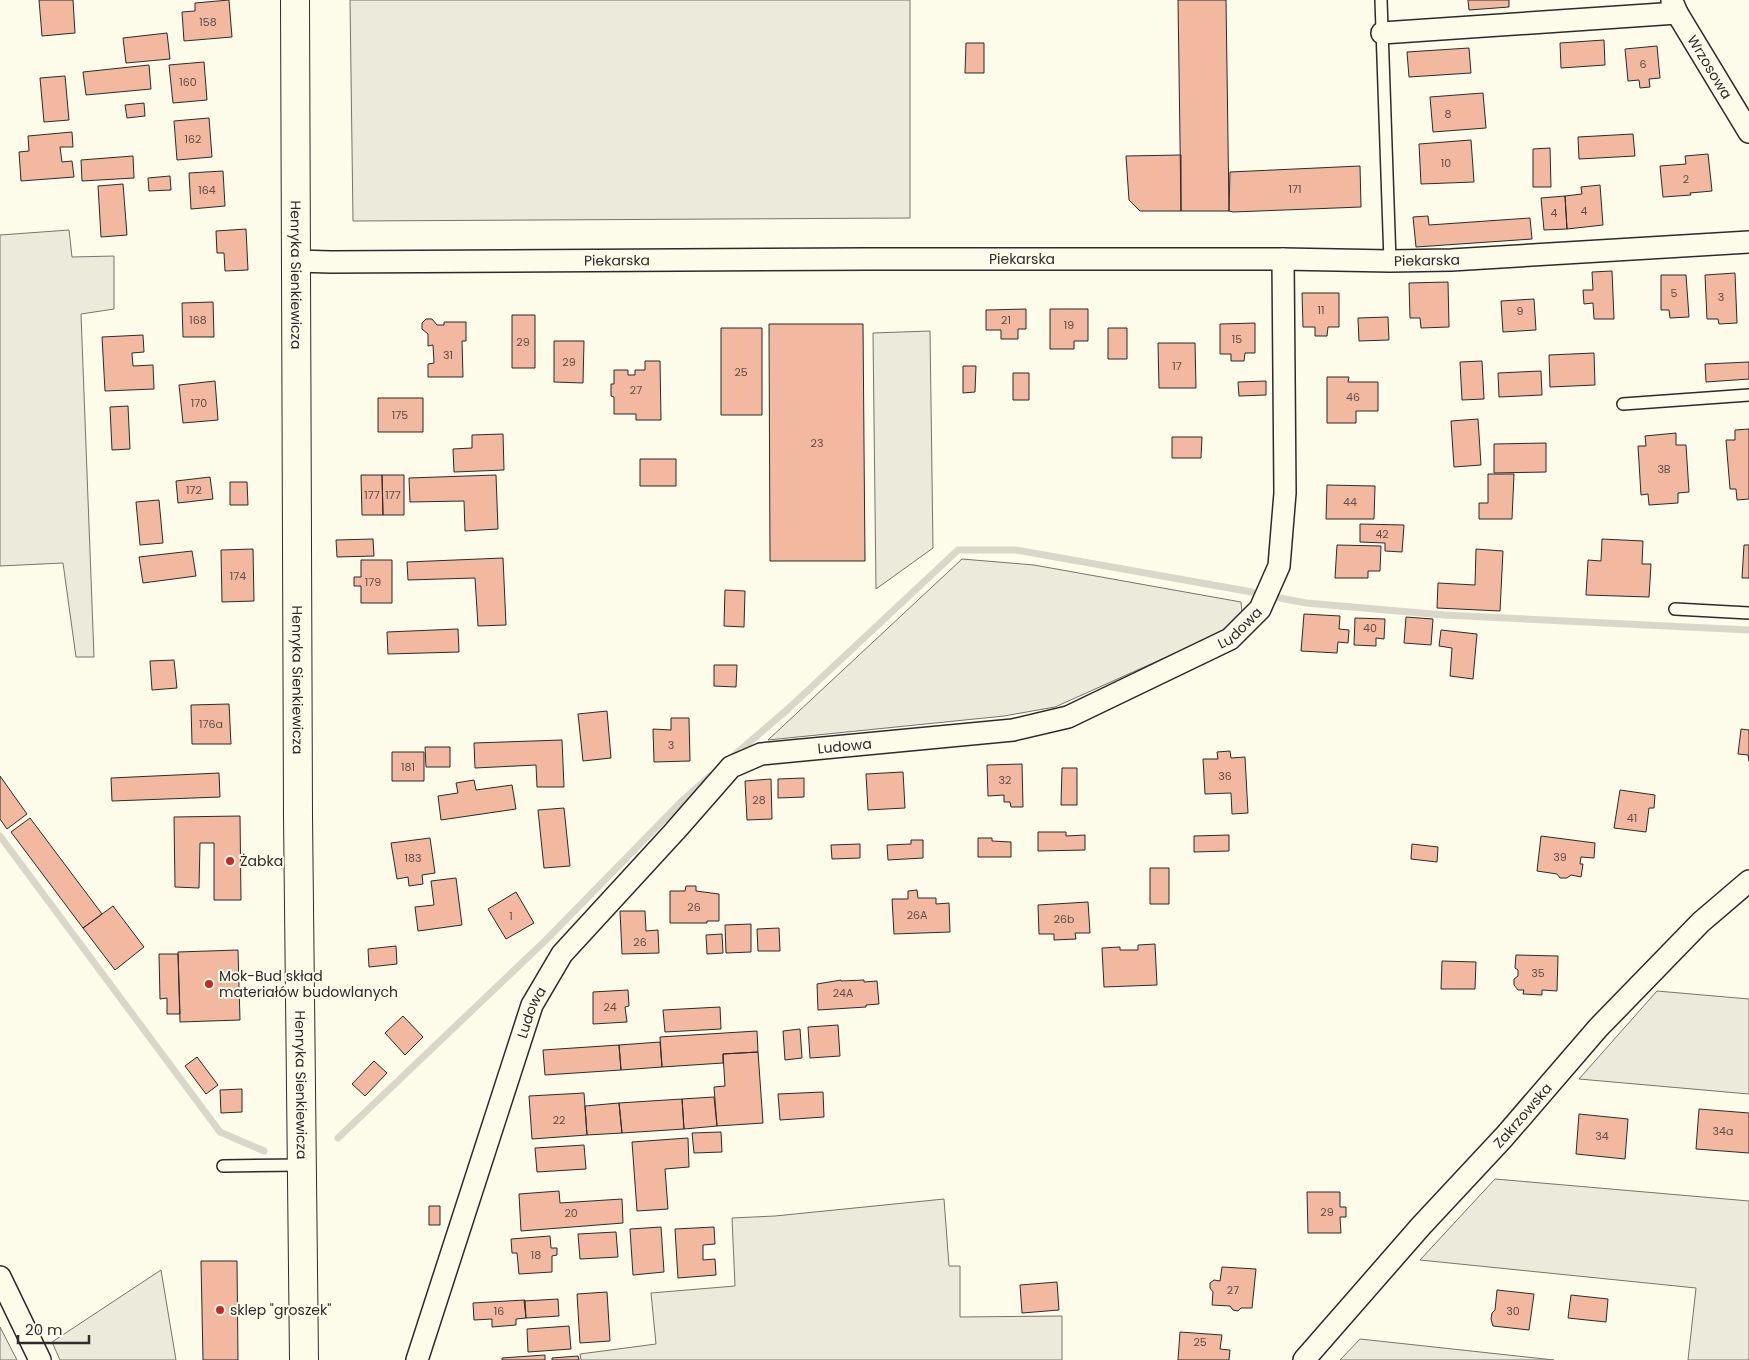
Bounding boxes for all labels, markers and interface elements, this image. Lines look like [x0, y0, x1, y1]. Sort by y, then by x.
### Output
house number: 158 [199, 14, 217, 30]
street label: Wrzosowa [1683, 31, 1737, 103]
house number: 6 [1640, 56, 1647, 72]
house number: 160 [179, 74, 197, 90]
house number: 8 [1445, 106, 1452, 122]
house number: 162 [185, 131, 201, 147]
house number: 10 [1441, 155, 1451, 171]
house number: 2 [1683, 171, 1689, 187]
house number: 171 [1288, 181, 1302, 197]
house number: 164 [198, 182, 216, 198]
street label: Henryka Sienkiewicza [286, 201, 306, 349]
house number: 4 [1581, 203, 1588, 219]
house number: 4 [1551, 205, 1558, 221]
street label: Piekarska [989, 249, 1055, 269]
street label: Piekarska [1394, 249, 1461, 271]
street label: Piekarska [584, 250, 650, 271]
house number: 5 [1671, 285, 1678, 301]
house number: 3 [1718, 289, 1724, 305]
house number: 11 [1317, 302, 1325, 318]
house number: 9 [1517, 303, 1524, 319]
house number: 168 [189, 312, 207, 328]
house number: 21 [1001, 312, 1011, 328]
house number: 19 [1064, 317, 1074, 333]
house number: 15 [1232, 331, 1242, 347]
house number: 29 [516, 334, 530, 350]
house number: 31 [443, 347, 453, 363]
house number: 29 [562, 354, 576, 370]
house number: 17 [1172, 358, 1182, 374]
house number: 25 [734, 364, 748, 380]
house number: 27 [630, 382, 642, 398]
house number: 46 [1346, 389, 1360, 405]
house number: 170 [191, 395, 207, 411]
house number: 175 [392, 407, 408, 423]
house number: 23 [811, 435, 823, 451]
house number: 3B [1657, 461, 1671, 477]
house number: 172 [186, 482, 202, 498]
house number: 177 [364, 487, 380, 503]
house number: 177 [385, 487, 401, 503]
house number: 44 [1343, 494, 1357, 510]
house number: 42 [1375, 526, 1389, 542]
house number: 174 [230, 568, 246, 584]
house number: 179 [365, 574, 381, 590]
street label: Ludowa [1214, 602, 1267, 654]
street label: Henryka Sienkiewicza [287, 606, 308, 754]
house number: 40 [1363, 620, 1377, 636]
house number: 176a [199, 716, 223, 732]
street label: Ludowa [816, 734, 873, 759]
house number: 3 [668, 737, 674, 753]
house number: 181 [401, 759, 415, 775]
house number: 36 [1218, 768, 1232, 784]
house number: 32 [999, 772, 1011, 788]
house number: 28 [752, 792, 766, 808]
house number: 41 [1627, 810, 1637, 826]
house number: 39 [1553, 849, 1567, 865]
house number: 183 [405, 850, 421, 866]
place label: Żabka [240, 851, 283, 871]
marker: Żabka [224, 855, 236, 867]
house number: 26 [687, 899, 701, 915]
house number: 26A [907, 907, 928, 923]
house number: 1 [509, 908, 513, 924]
house number: 26b [1054, 911, 1074, 927]
house number: 26 [633, 934, 647, 950]
house number: 35 [1531, 965, 1545, 981]
place label: Mok-Bud skład materiałów budowlanych [219, 966, 398, 1002]
marker: Mok-Bud skład materiałów budowlanych [203, 978, 215, 990]
street label: Ludowa [512, 983, 551, 1041]
house number: 24A [833, 985, 854, 1001]
house number: 24 [603, 999, 617, 1015]
street label: Henryka Sienkiewicza [290, 1010, 312, 1160]
street label: Zakrzowska [1489, 1079, 1556, 1152]
house number: 22 [553, 1112, 565, 1128]
house number: 34a [1713, 1123, 1733, 1139]
house number: 34 [1595, 1128, 1609, 1144]
house number: 29 [1320, 1204, 1334, 1220]
house number: 20 [564, 1205, 578, 1221]
house number: 18 [531, 1247, 541, 1263]
house number: 27 [1227, 1282, 1239, 1298]
place label: sklep "groszek" [230, 1300, 331, 1320]
house number: 16 [494, 1303, 504, 1319]
house number: 30 [1506, 1303, 1520, 1319]
marker: sklep "groszek" [214, 1304, 226, 1316]
scale bar [18, 1312, 89, 1344]
text: 20 m [25, 1319, 63, 1340]
house number: 25 [1193, 1334, 1207, 1350]

